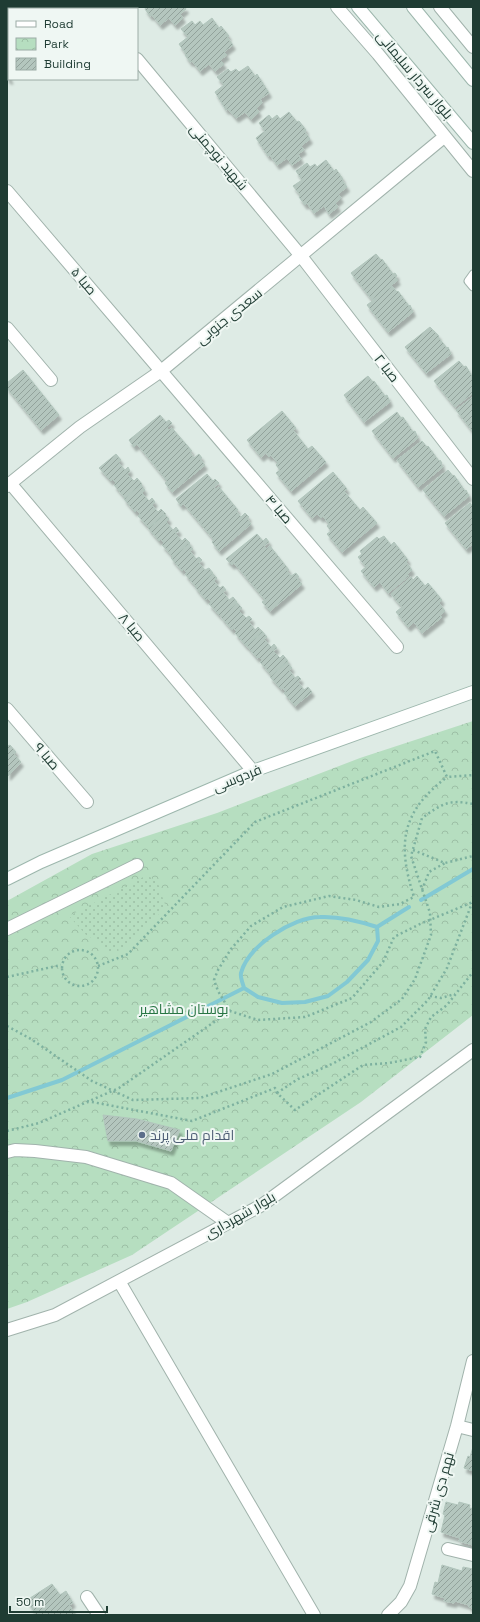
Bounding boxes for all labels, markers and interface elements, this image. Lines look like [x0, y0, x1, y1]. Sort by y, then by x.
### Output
legend [8, 8, 138, 80]
text: Road [44, 16, 73, 32]
street label: بلوار سردار سلیمانی [373, 27, 457, 123]
text: Park [44, 36, 69, 52]
text: Building [44, 56, 91, 72]
street label: شهید نوچمنی [185, 120, 252, 195]
street label: صبا ۵ [67, 263, 101, 299]
street label: سعدی جنوبی [192, 284, 266, 348]
street label: صبا ۲ [370, 350, 404, 386]
street label: صبا ۴ [262, 491, 296, 527]
street label: صبا ۸ [115, 609, 149, 645]
street label: صبا ۹ [30, 739, 64, 773]
street label: فردوسی [210, 760, 264, 796]
park label: بوستان مشاهیر [138, 1000, 229, 1018]
place label: اقدام ملی پرند [150, 1126, 234, 1145]
marker: اقدام ملی پرند [137, 1130, 147, 1140]
street label: بلوار شهرداری [201, 1187, 279, 1243]
street label: نهم دی شرقی [418, 1450, 459, 1534]
scale bar [10, 1588, 107, 1614]
text: 50 m [16, 1594, 44, 1610]

